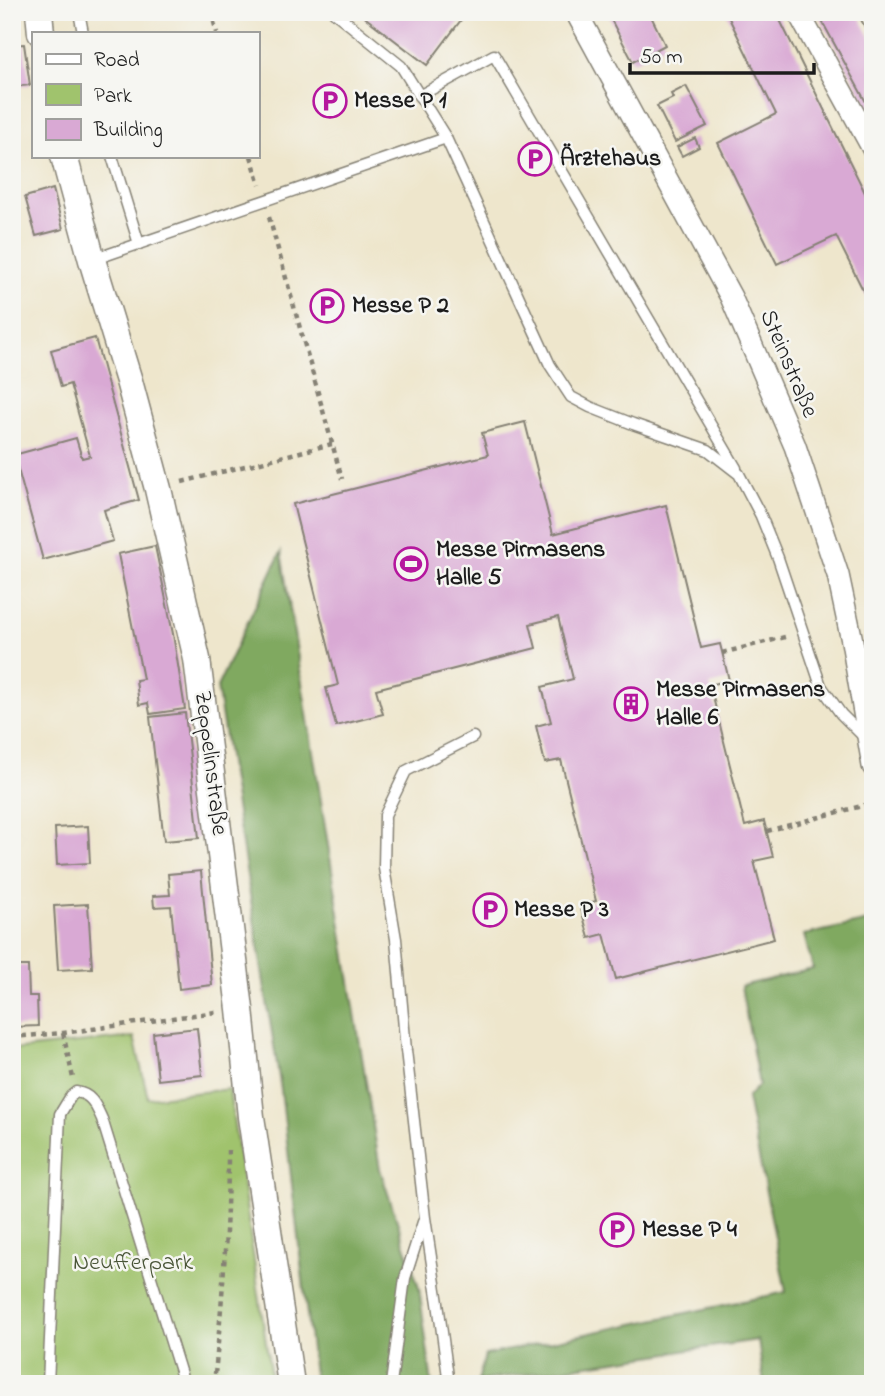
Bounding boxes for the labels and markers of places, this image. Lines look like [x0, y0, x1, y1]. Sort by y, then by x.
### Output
parking icon: Messe P 1 [311, 82, 349, 120]
place label: Messe P 1 [354, 84, 447, 119]
parking icon: Ärztehaus [516, 140, 554, 178]
place label: Ärztehaus [560, 142, 661, 177]
parking icon: Messe P 2 [308, 287, 346, 325]
place label: Messe P 2 [352, 289, 449, 324]
place label: Messe Pirmasens Halle 5 [436, 533, 605, 596]
sports icon: Messe Pirmasens Halle 5 [392, 545, 430, 583]
place label: Messe Pirmasens Halle 6 [656, 673, 825, 736]
building icon: Messe Pirmasens Halle 6 [612, 685, 650, 723]
parking icon: Messe P 3 [471, 891, 509, 929]
place label: Messe P 3 [514, 893, 609, 928]
parking icon: Messe P 4 [598, 1211, 636, 1249]
place label: Messe P 4 [642, 1213, 737, 1248]

